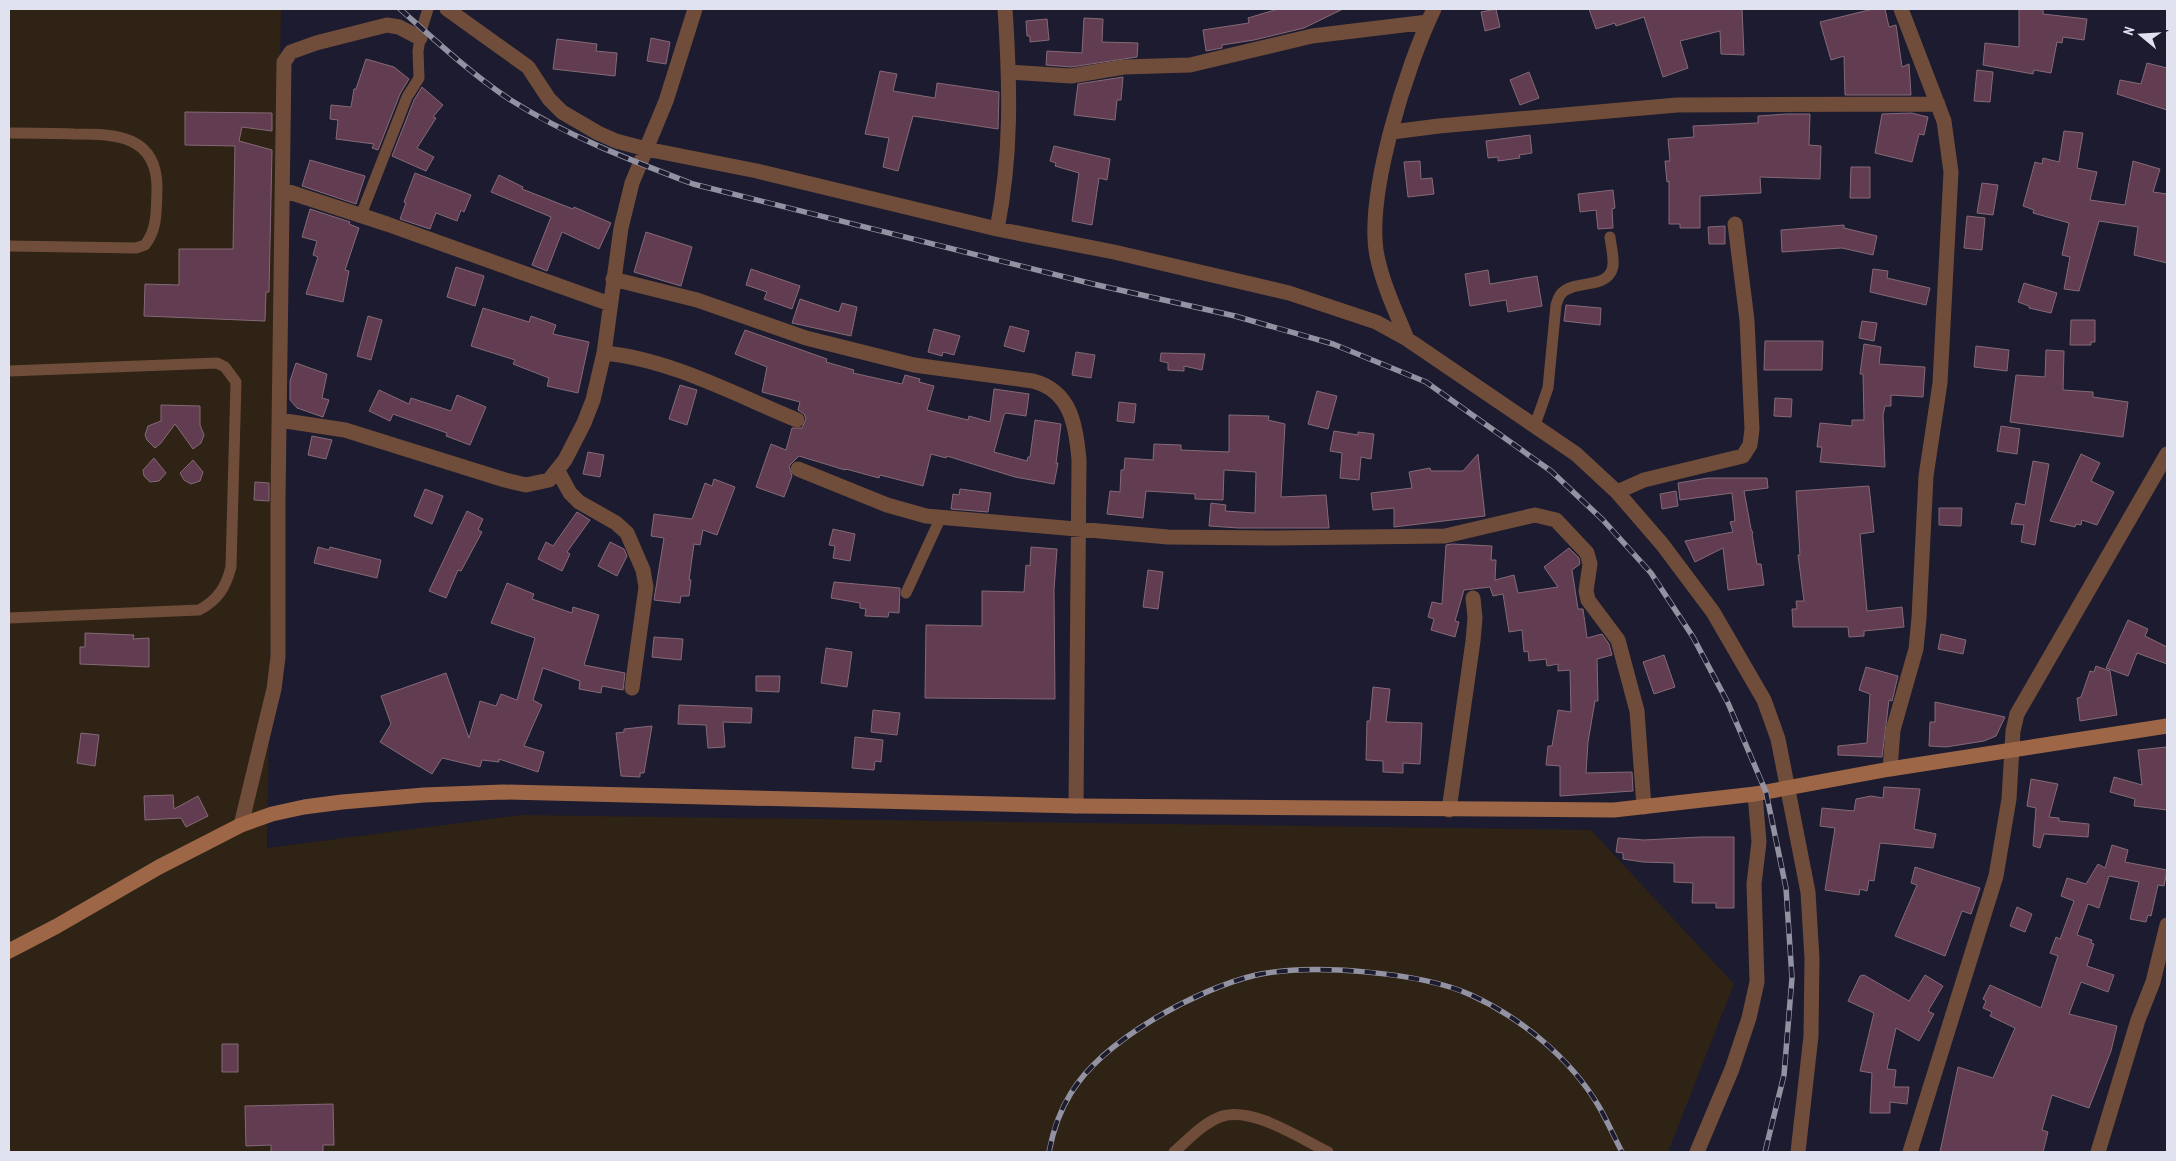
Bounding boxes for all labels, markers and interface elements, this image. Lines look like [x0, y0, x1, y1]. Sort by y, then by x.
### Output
north arrow [2116, 10, 2166, 60]
text: N [2119, 25, 2138, 37]

